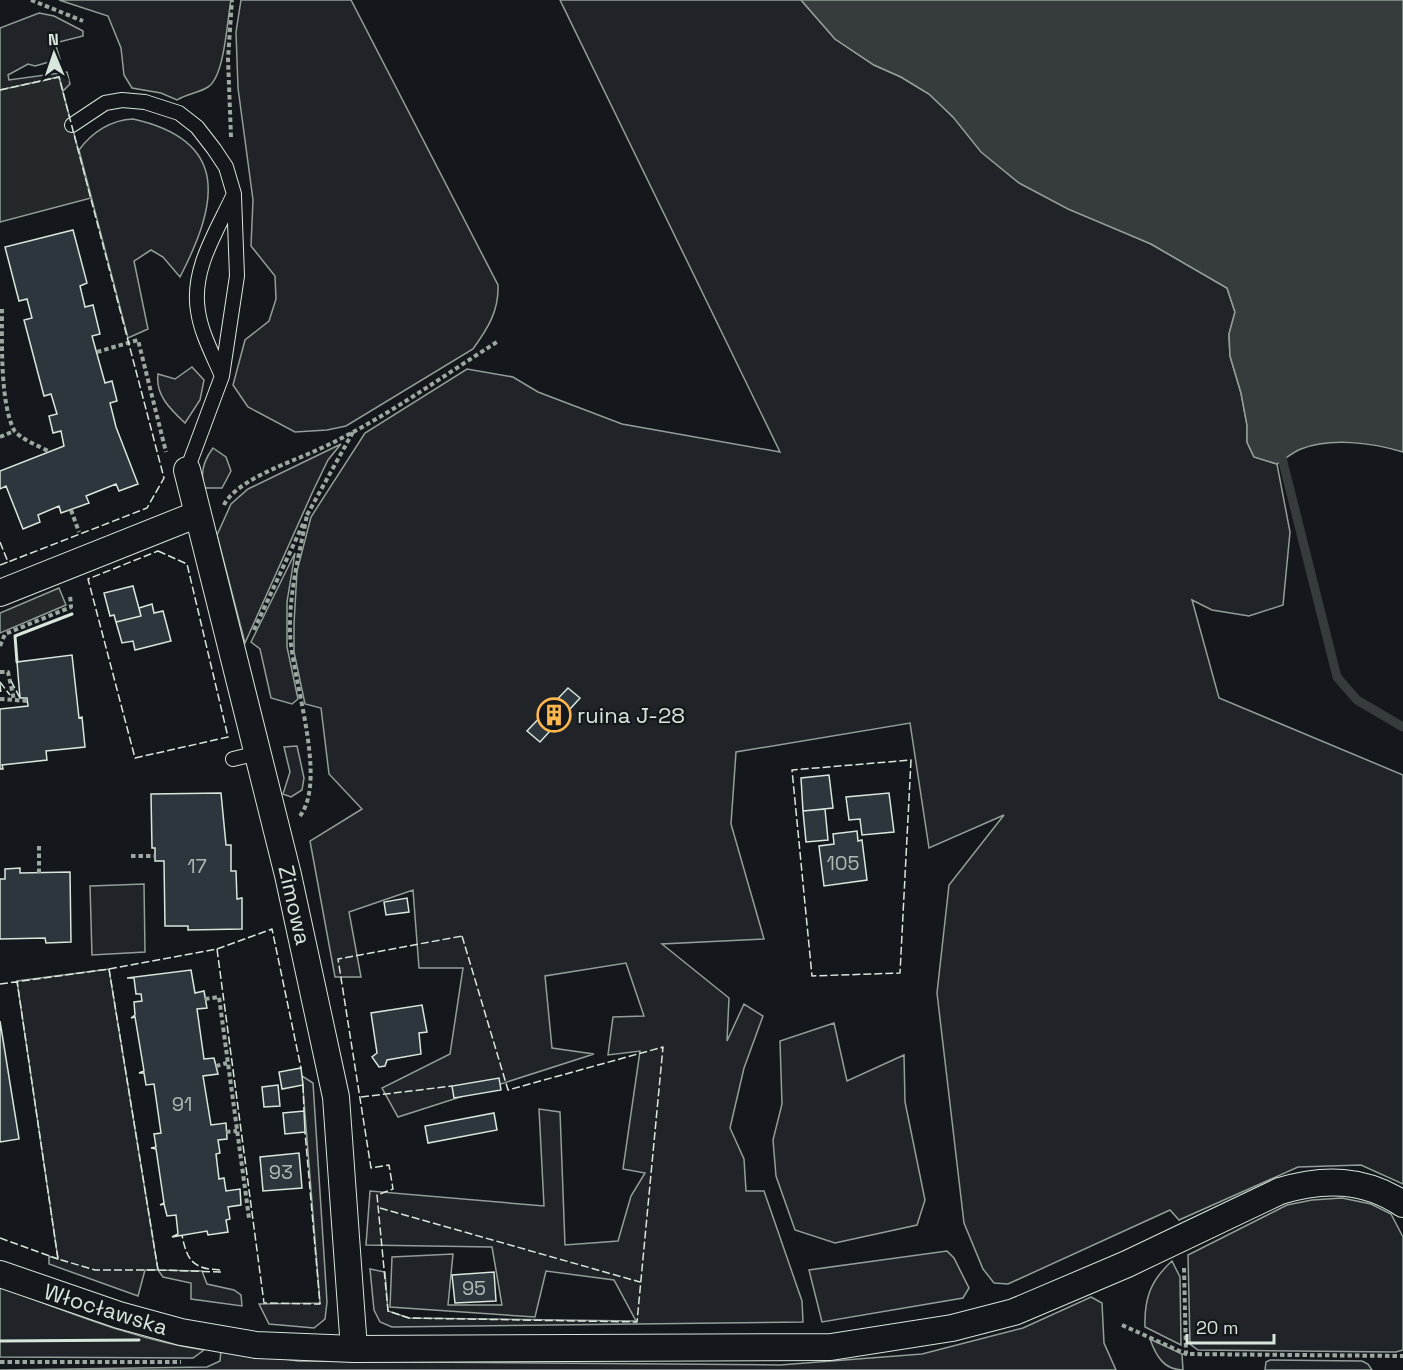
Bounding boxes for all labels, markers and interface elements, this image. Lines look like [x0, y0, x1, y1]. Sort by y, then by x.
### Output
north arrow [24, 24, 84, 84]
text: N [48, 29, 59, 50]
building icon: ruina J-28 [536, 697, 572, 733]
place label: ruina J-28 [577, 701, 685, 729]
house number: 105 [826, 850, 860, 876]
house number: 17 [187, 853, 207, 879]
street label: Zimowa [272, 863, 318, 948]
house number: 91 [172, 1091, 192, 1117]
house number: 93 [269, 1159, 293, 1185]
house number: 95 [462, 1275, 486, 1301]
street label: Włocławska [41, 1277, 172, 1341]
scale bar [1187, 1307, 1274, 1345]
text: 20 m [1196, 1316, 1239, 1339]

